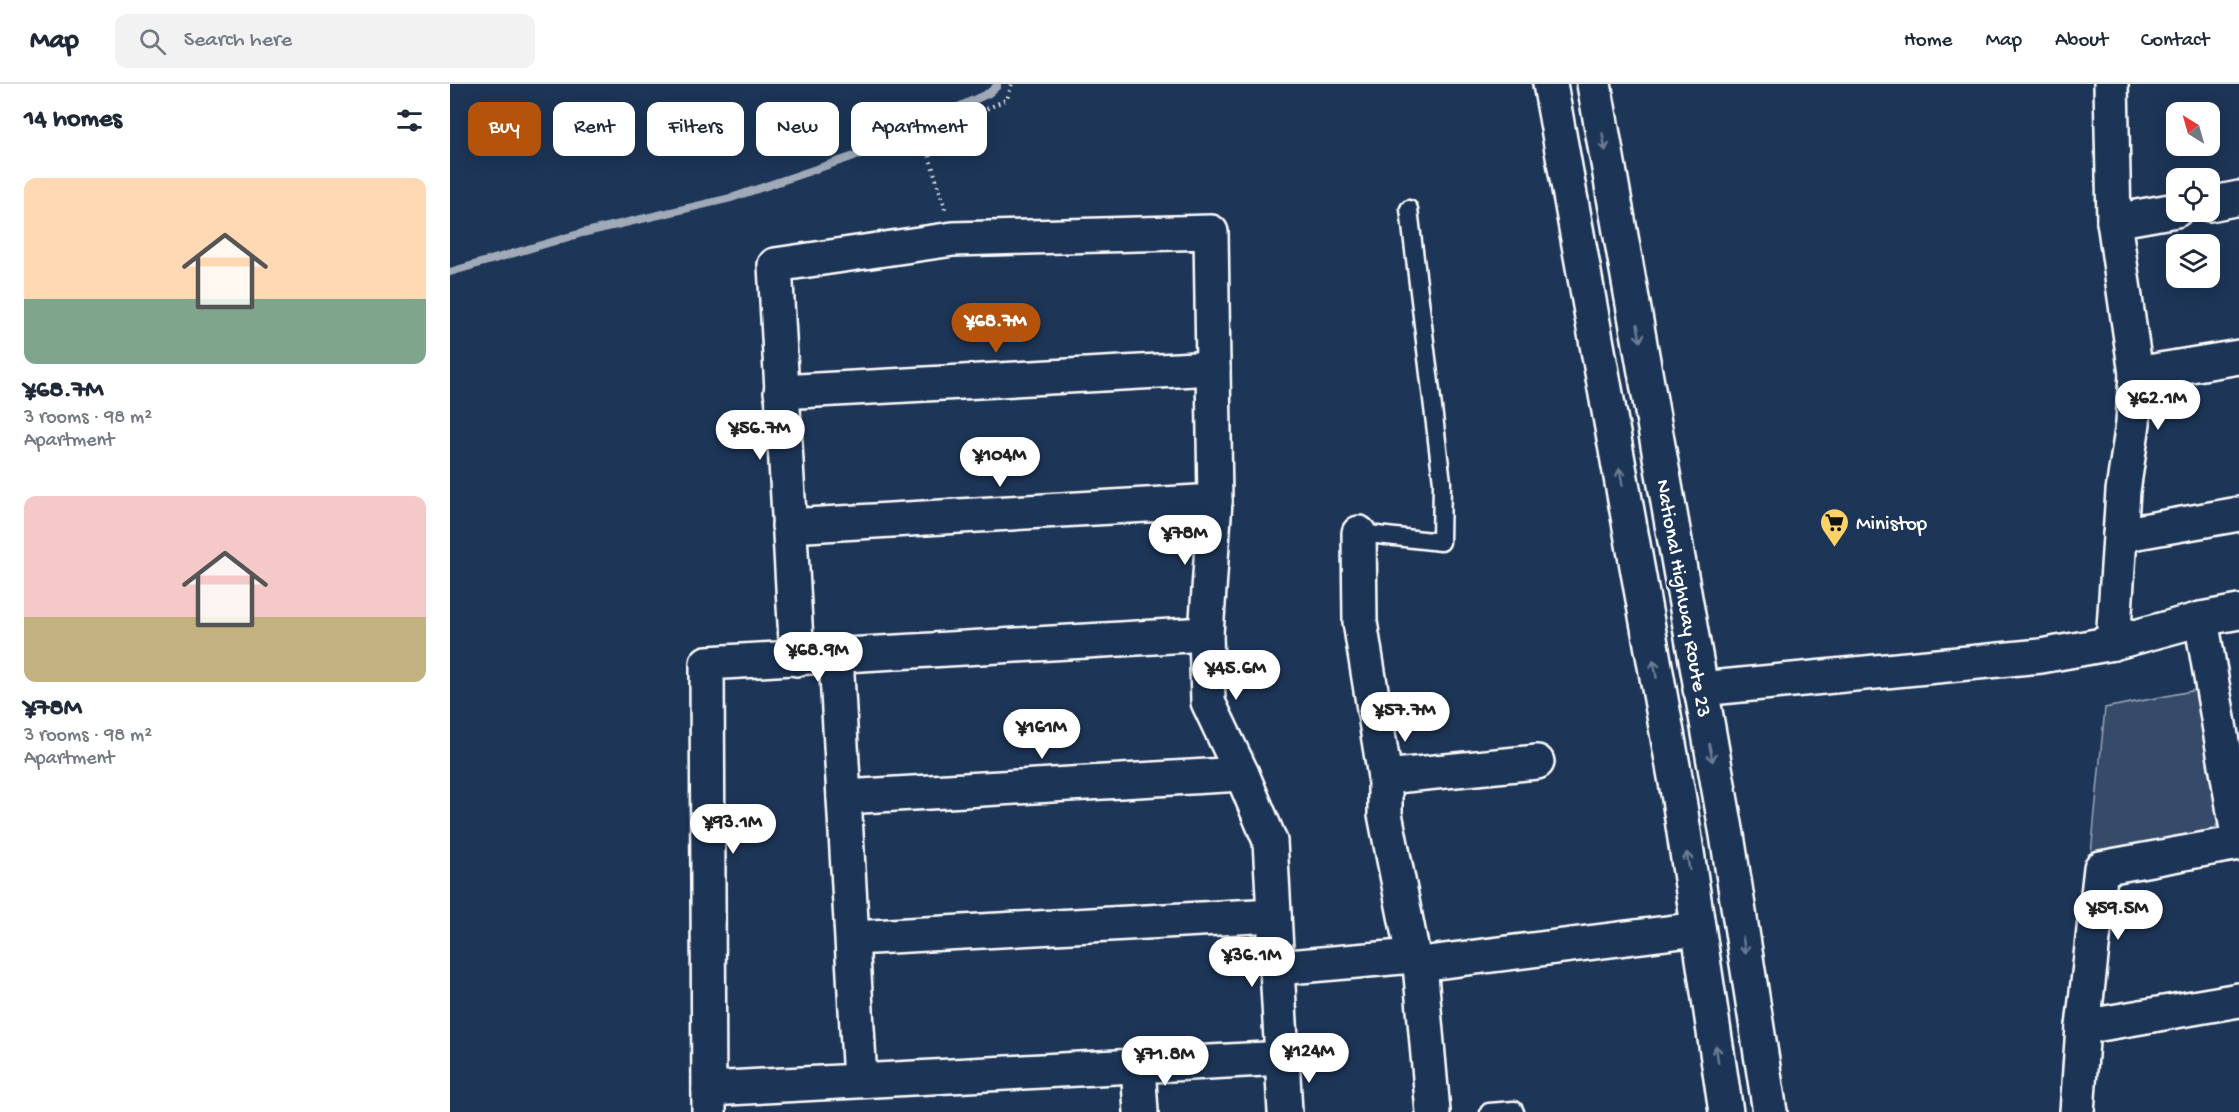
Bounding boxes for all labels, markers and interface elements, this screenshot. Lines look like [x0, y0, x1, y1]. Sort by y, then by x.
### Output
search box [115, 14, 535, 68]
text: Map [30, 25, 79, 58]
icon: search [136, 25, 169, 58]
text: Search here [184, 28, 292, 54]
text: Home [1904, 29, 1952, 54]
text: Map [1985, 29, 2022, 54]
text: About [2055, 29, 2108, 54]
text: Contact [2141, 29, 2209, 54]
chip: Buy [468, 102, 541, 156]
chip: Rent [553, 102, 635, 156]
chip: Filters [647, 102, 744, 156]
chip: New [756, 102, 839, 156]
chip: Apartment [851, 102, 987, 156]
north arrow [2166, 102, 2220, 156]
map controls [2166, 102, 2220, 288]
icon: filters [393, 104, 426, 137]
text: 14 homes [24, 105, 122, 136]
one-way arrow [1599, 131, 1610, 151]
button: locate [2166, 168, 2220, 222]
icon: home [171, 217, 279, 325]
button: layers [2166, 234, 2220, 288]
pin: ¥68.7M [947, 303, 1045, 354]
text: ¥68.7M [966, 311, 1026, 334]
one-way arrow [1634, 323, 1645, 343]
text: ¥68.7M [24, 376, 103, 407]
pin: ¥62.1M [2109, 380, 2207, 431]
text: ¥62.1M [2129, 388, 2187, 411]
text: 3 rooms · 98 m² [24, 407, 152, 430]
pin: ¥56.7M [711, 410, 809, 461]
text: ¥56.7M [730, 418, 790, 441]
text: Apartment [24, 430, 114, 453]
pin: ¥104M [958, 437, 1042, 488]
text: ¥104M [974, 445, 1026, 468]
one-way arrow [1615, 468, 1626, 488]
street label: National Highway Route 23 [1648, 478, 1715, 719]
supermarket icon: Ministop [1819, 506, 1851, 548]
place label: Ministop [1856, 513, 1928, 538]
pin: ¥78M [1149, 515, 1221, 566]
text: ¥78M [1163, 523, 1207, 546]
icon: home [171, 535, 279, 643]
pin: ¥68.9M [769, 632, 867, 683]
text: ¥68.9M [788, 640, 848, 663]
pin: ¥45.6M [1187, 650, 1285, 701]
text: ¥45.6M [1206, 658, 1266, 681]
one-way arrow [1650, 660, 1661, 679]
pin: ¥57.7M [1356, 692, 1454, 743]
text: ¥78M [24, 694, 82, 725]
text: ¥57.7M [1375, 700, 1435, 723]
pin: ¥161M [1000, 709, 1084, 760]
text: ¥161M [1017, 717, 1067, 740]
text: 3 rooms · 98 m² [24, 725, 152, 748]
one-way arrow [1706, 743, 1717, 763]
text: Apartment [24, 748, 114, 771]
pin: ¥93.1M [684, 804, 782, 855]
text: ¥93.1M [704, 812, 762, 835]
one-way arrow [1683, 852, 1694, 872]
pin: ¥59.5M [2069, 890, 2167, 941]
text: ¥59.5M [2088, 898, 2148, 921]
one-way arrow [1738, 935, 1749, 955]
pin: ¥36.1M [1203, 937, 1301, 988]
text: ¥36.1M [1223, 945, 1281, 968]
pin: ¥124M [1267, 1033, 1351, 1084]
pin: ¥71.8M [1116, 1036, 1214, 1087]
text: ¥124M [1284, 1041, 1334, 1064]
text: ¥71.8M [1136, 1044, 1194, 1067]
one-way arrow [1712, 1045, 1723, 1065]

